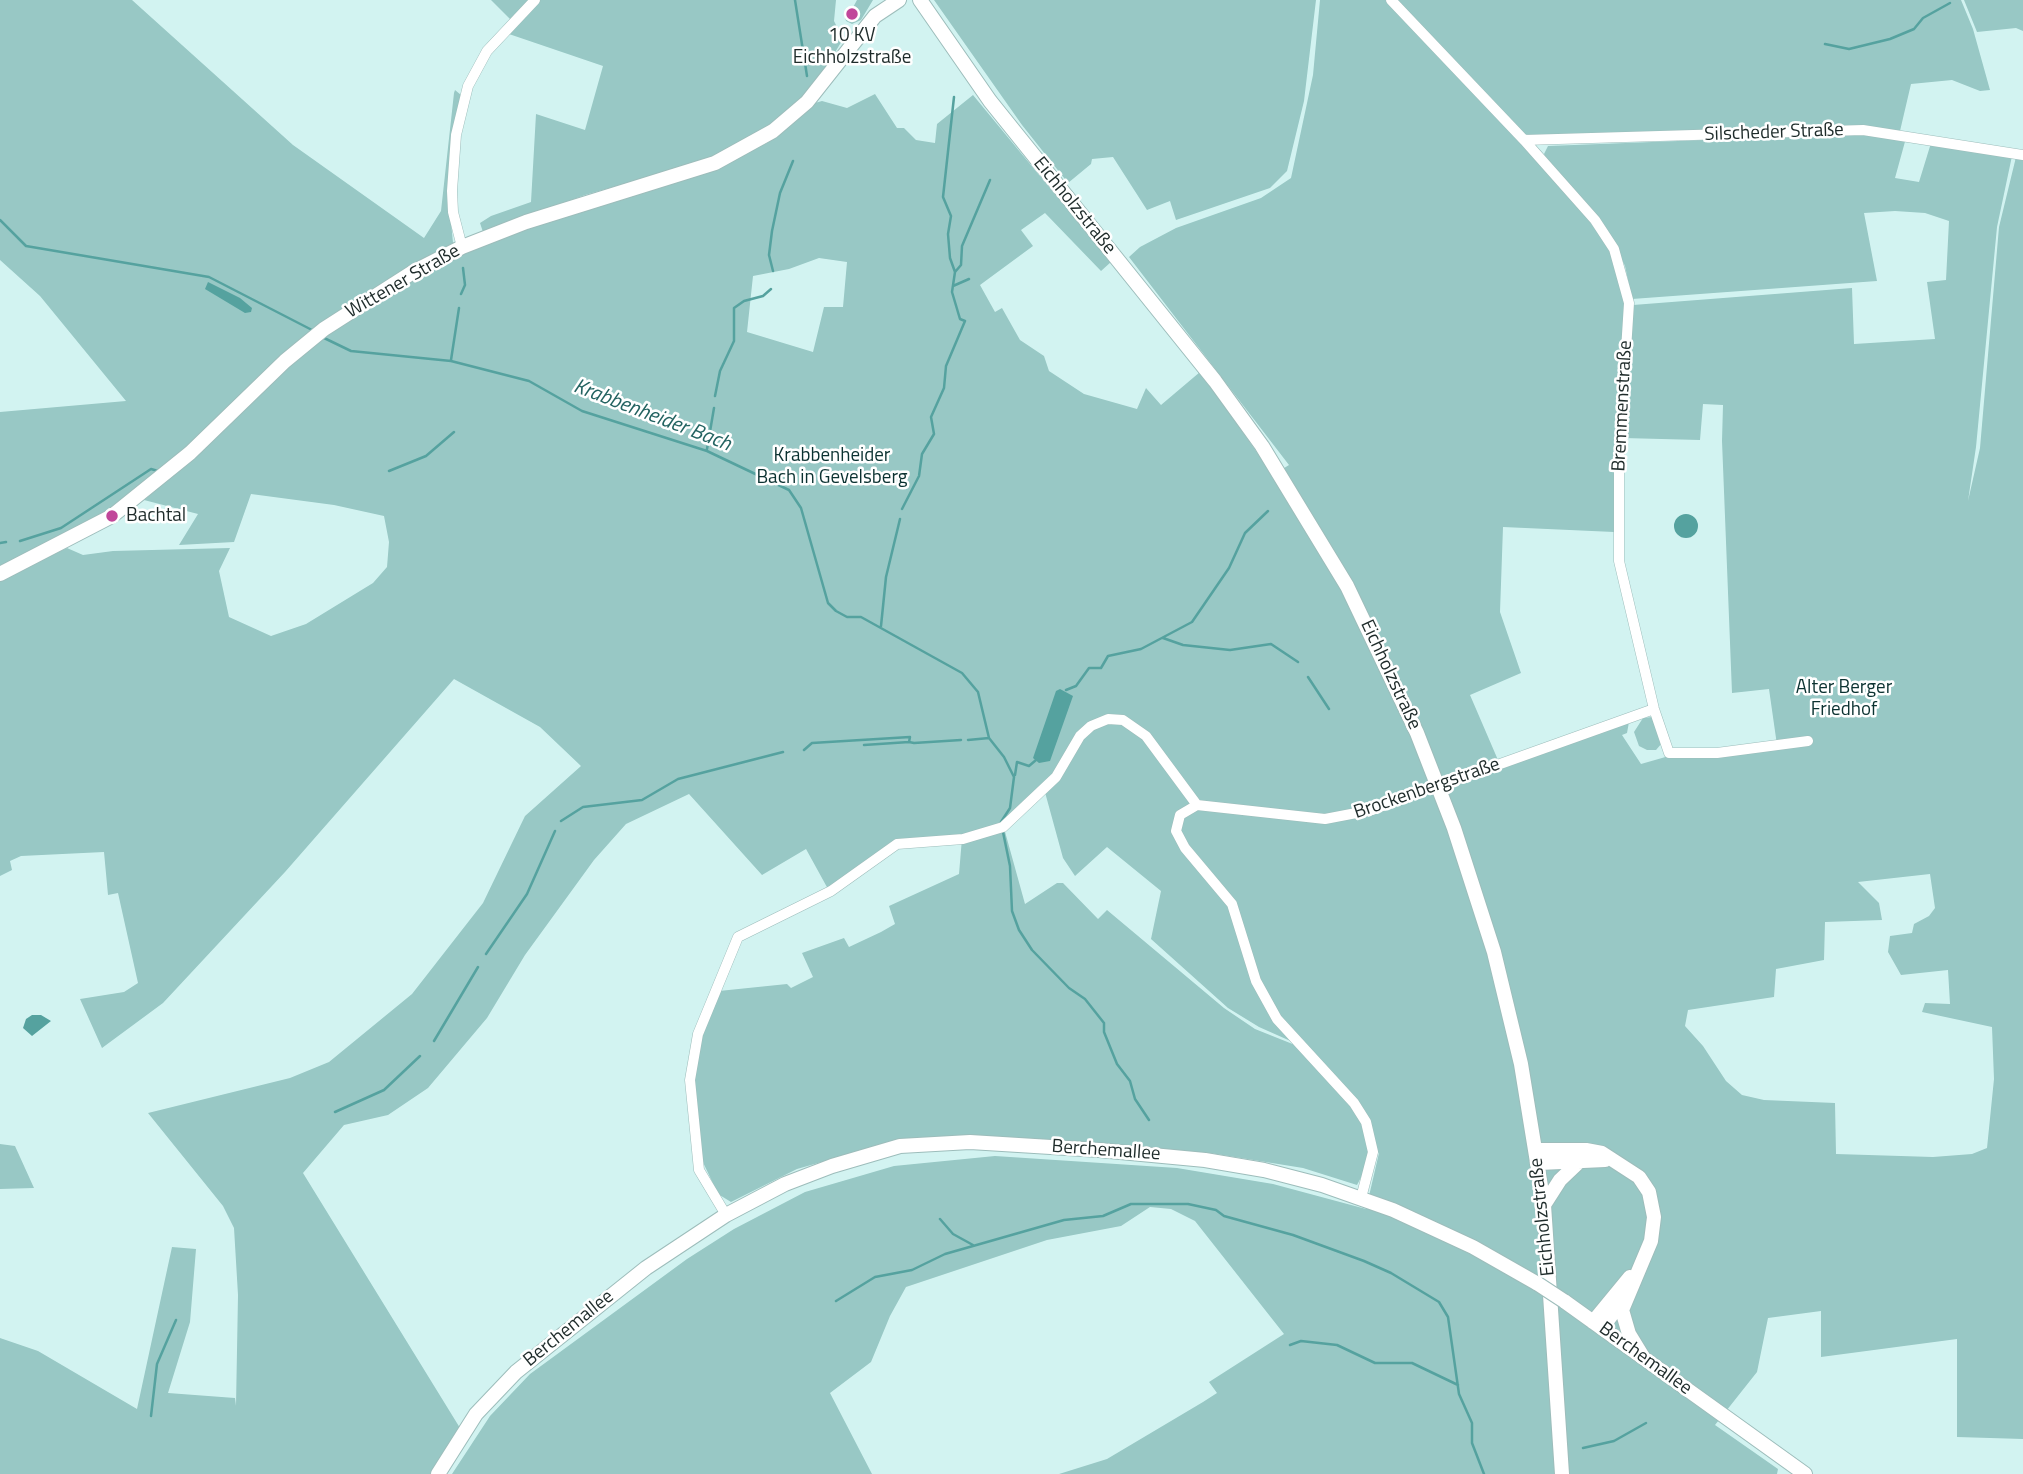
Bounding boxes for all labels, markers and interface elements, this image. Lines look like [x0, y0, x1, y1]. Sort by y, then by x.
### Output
marker: 10 KV Eichholzstraße [844, 6, 860, 22]
place label: 10 KV Eichholzstraße [793, 25, 911, 69]
street label: Silscheder Straße [1704, 119, 1844, 147]
street label: Eichholzstraße [1028, 153, 1120, 259]
street label: Wittener Straße [342, 240, 464, 324]
street label: Bremmenstraße [1608, 340, 1638, 472]
water label: Krabbenheider Bach [570, 374, 734, 458]
park label: Krabbenheider Bach in Gevelsberg [756, 445, 908, 489]
place label: Bachtal [126, 505, 186, 527]
marker: Bachtal [104, 508, 120, 524]
street label: Eichholzstraße [1355, 616, 1425, 734]
park label: Alter Berger Friedhof [1796, 677, 1892, 721]
street label: Brockenbergstraße [1351, 753, 1503, 825]
street label: Berchemallee [1051, 1136, 1161, 1166]
street label: Eichholzstraße [1525, 1157, 1561, 1277]
street label: Berchemallee [519, 1286, 619, 1372]
street label: Berchemallee [1594, 1318, 1696, 1400]

